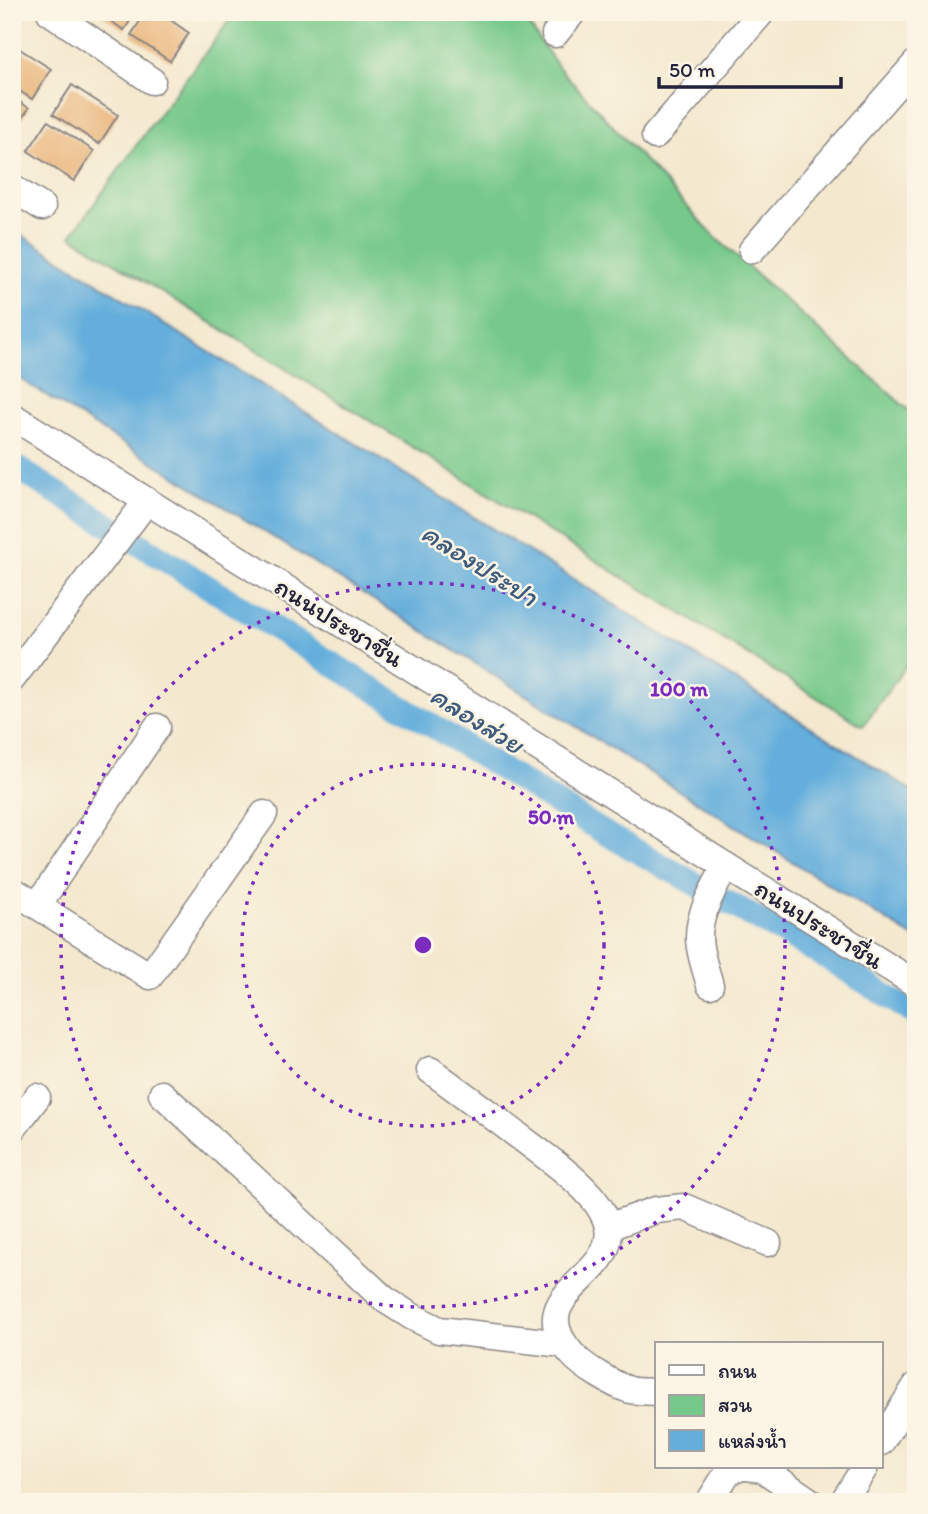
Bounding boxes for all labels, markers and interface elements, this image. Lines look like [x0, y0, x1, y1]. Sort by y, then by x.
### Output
scale bar [659, 46, 841, 90]
text: 50 m [669, 57, 716, 82]
water label: คลองประปา [416, 515, 546, 614]
street label: ถนนประชาชื่น [269, 570, 410, 675]
text: 100 m [650, 676, 708, 701]
water label: คลองส่วย [424, 677, 532, 762]
text: 50 m [528, 804, 575, 829]
street label: ถนนประชาชื่น [749, 872, 890, 977]
centre of rings [411, 933, 435, 957]
legend [655, 1342, 883, 1468]
text: ถนน [718, 1358, 757, 1383]
text: สวน [718, 1392, 752, 1417]
text: แหล่งน้ำ [718, 1428, 787, 1453]

